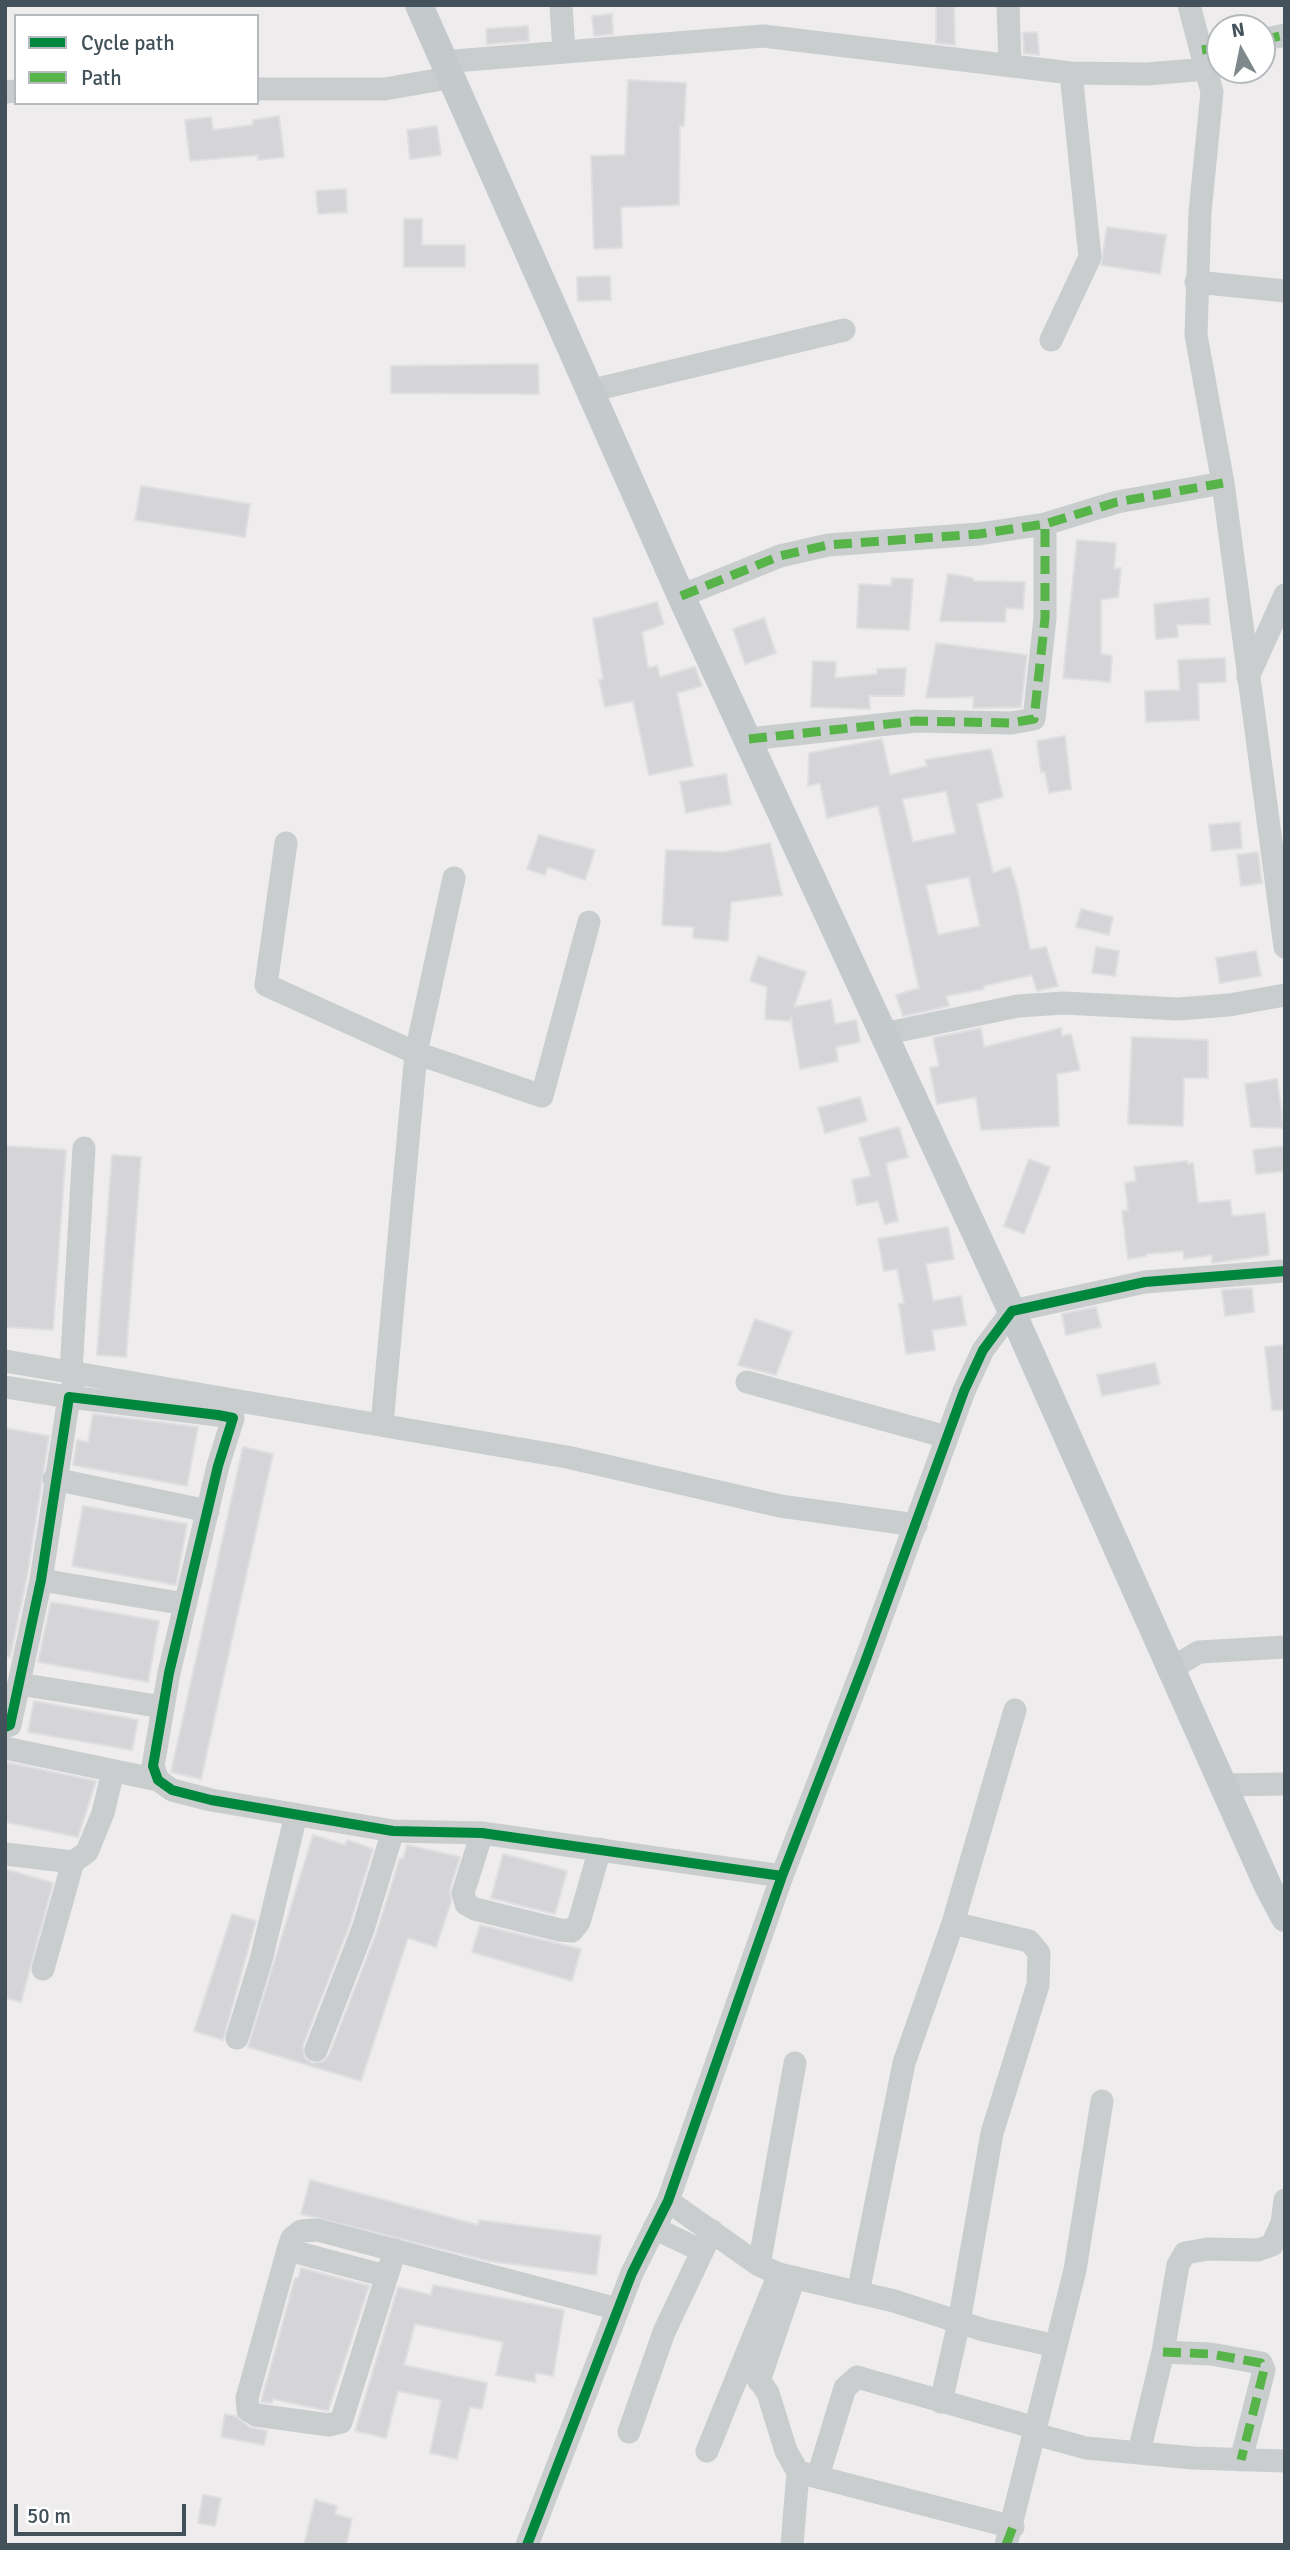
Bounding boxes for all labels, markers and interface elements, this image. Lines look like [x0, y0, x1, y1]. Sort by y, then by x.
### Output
legend [14, 14, 259, 105]
north arrow [1206, 14, 1276, 84]
text: N [1230, 17, 1246, 43]
text: Cycle path [81, 30, 175, 56]
text: Path [81, 65, 122, 91]
scale bar [18, 2490, 189, 2534]
text: 50 m [27, 2503, 71, 2529]

